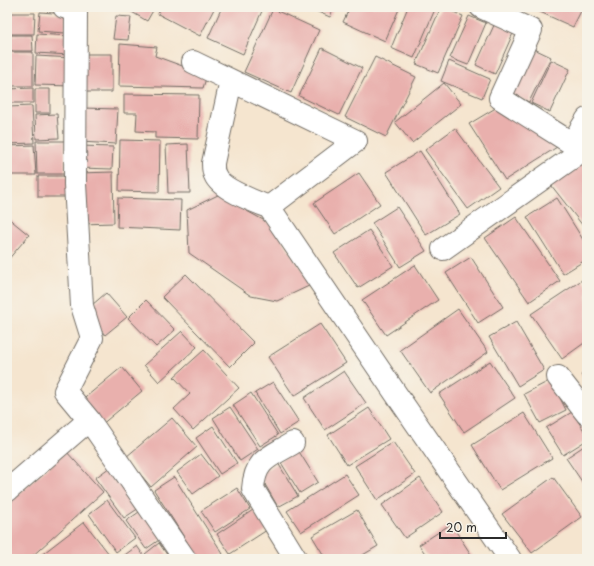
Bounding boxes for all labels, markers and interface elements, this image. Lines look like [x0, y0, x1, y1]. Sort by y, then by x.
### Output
scale bar [440, 514, 506, 540]
text: 20 m [446, 518, 477, 536]

